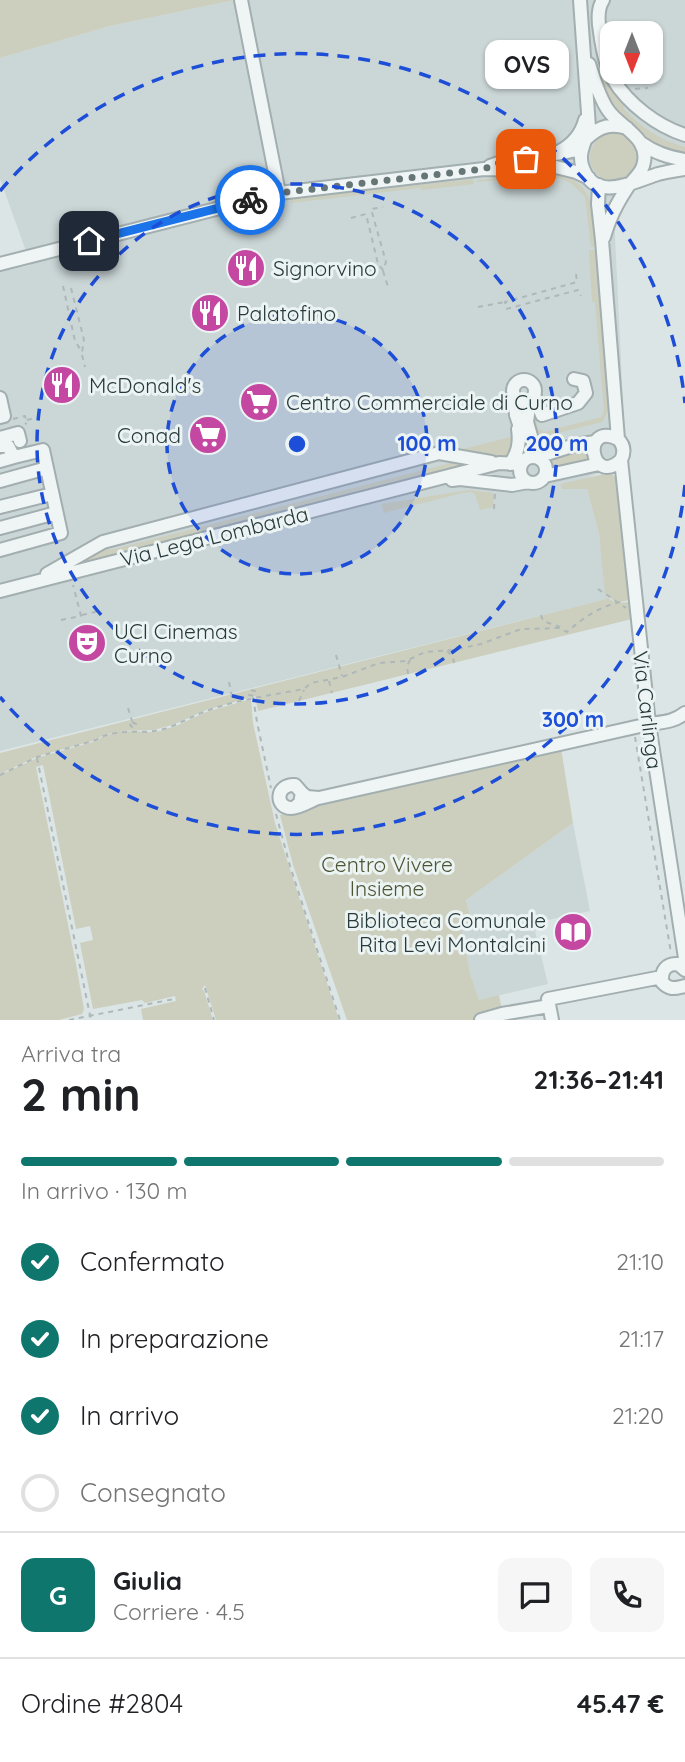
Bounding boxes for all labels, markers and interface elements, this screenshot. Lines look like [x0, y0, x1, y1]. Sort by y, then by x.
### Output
north arrow [600, 21, 663, 84]
map controls [600, 21, 663, 84]
callout: OVS [484, 40, 568, 89]
text: OVS [504, 50, 550, 79]
pin [496, 129, 556, 189]
icon: bag [507, 140, 545, 178]
courier [215, 165, 285, 235]
icon: bike [231, 181, 269, 219]
pin [59, 211, 119, 271]
icon: home [70, 222, 108, 260]
restaurant icon: Signorvino [225, 247, 267, 289]
place label: Signorvino [273, 255, 377, 281]
restaurant icon: Palatofino [189, 292, 231, 334]
place label: Palatofino [237, 300, 336, 326]
restaurant icon: McDonald's [41, 364, 83, 406]
place label: McDonald's [89, 372, 201, 398]
supermarket icon: Centro Commerciale di Curno [238, 381, 280, 423]
place label: Centro Commerciale di Curno [286, 389, 573, 415]
supermarket icon: Conad [187, 414, 229, 456]
place label: Conad [117, 422, 181, 448]
text: 100 m [397, 430, 457, 456]
text: 200 m [526, 430, 588, 456]
centre of rings [285, 432, 309, 456]
street label: Via Lega Lombarda [117, 500, 311, 572]
place label: UCI Cinemas Curno [114, 618, 238, 668]
theatre icon: UCI Cinemas Curno [66, 622, 108, 664]
street label: Via Carlinga [628, 650, 668, 770]
text: 300 m [542, 706, 604, 732]
park label: Centro Vivere Insieme [321, 851, 453, 901]
place label: Biblioteca Comunale Rita Levi Montalcini [346, 907, 546, 957]
library icon: Biblioteca Comunale Rita Levi Montalcini [552, 911, 594, 953]
text: Arriva tra [21, 1039, 121, 1068]
text: 21:36–21:41 [534, 1063, 664, 1096]
text: 2 min [21, 1065, 141, 1123]
text: In arrivo · 130 m [21, 1176, 187, 1205]
icon: check [21, 1243, 59, 1281]
text: Confermato [80, 1245, 225, 1278]
text: 21:10 [616, 1247, 664, 1276]
icon: check [21, 1320, 59, 1358]
text: In preparazione [80, 1322, 269, 1355]
text: 21:17 [618, 1324, 664, 1353]
icon: check [21, 1397, 59, 1435]
text: In arrivo [80, 1399, 179, 1432]
text: 21:20 [612, 1401, 664, 1430]
text: Consegnato [80, 1476, 226, 1509]
button: chat [498, 1558, 572, 1632]
button: phone [590, 1558, 664, 1632]
text: Giulia [113, 1564, 182, 1597]
text: G [49, 1579, 67, 1612]
text: Corriere · 4.5 [113, 1597, 245, 1626]
text: Ordine #2804 [21, 1687, 183, 1720]
text: 45.47 € [577, 1687, 664, 1720]

